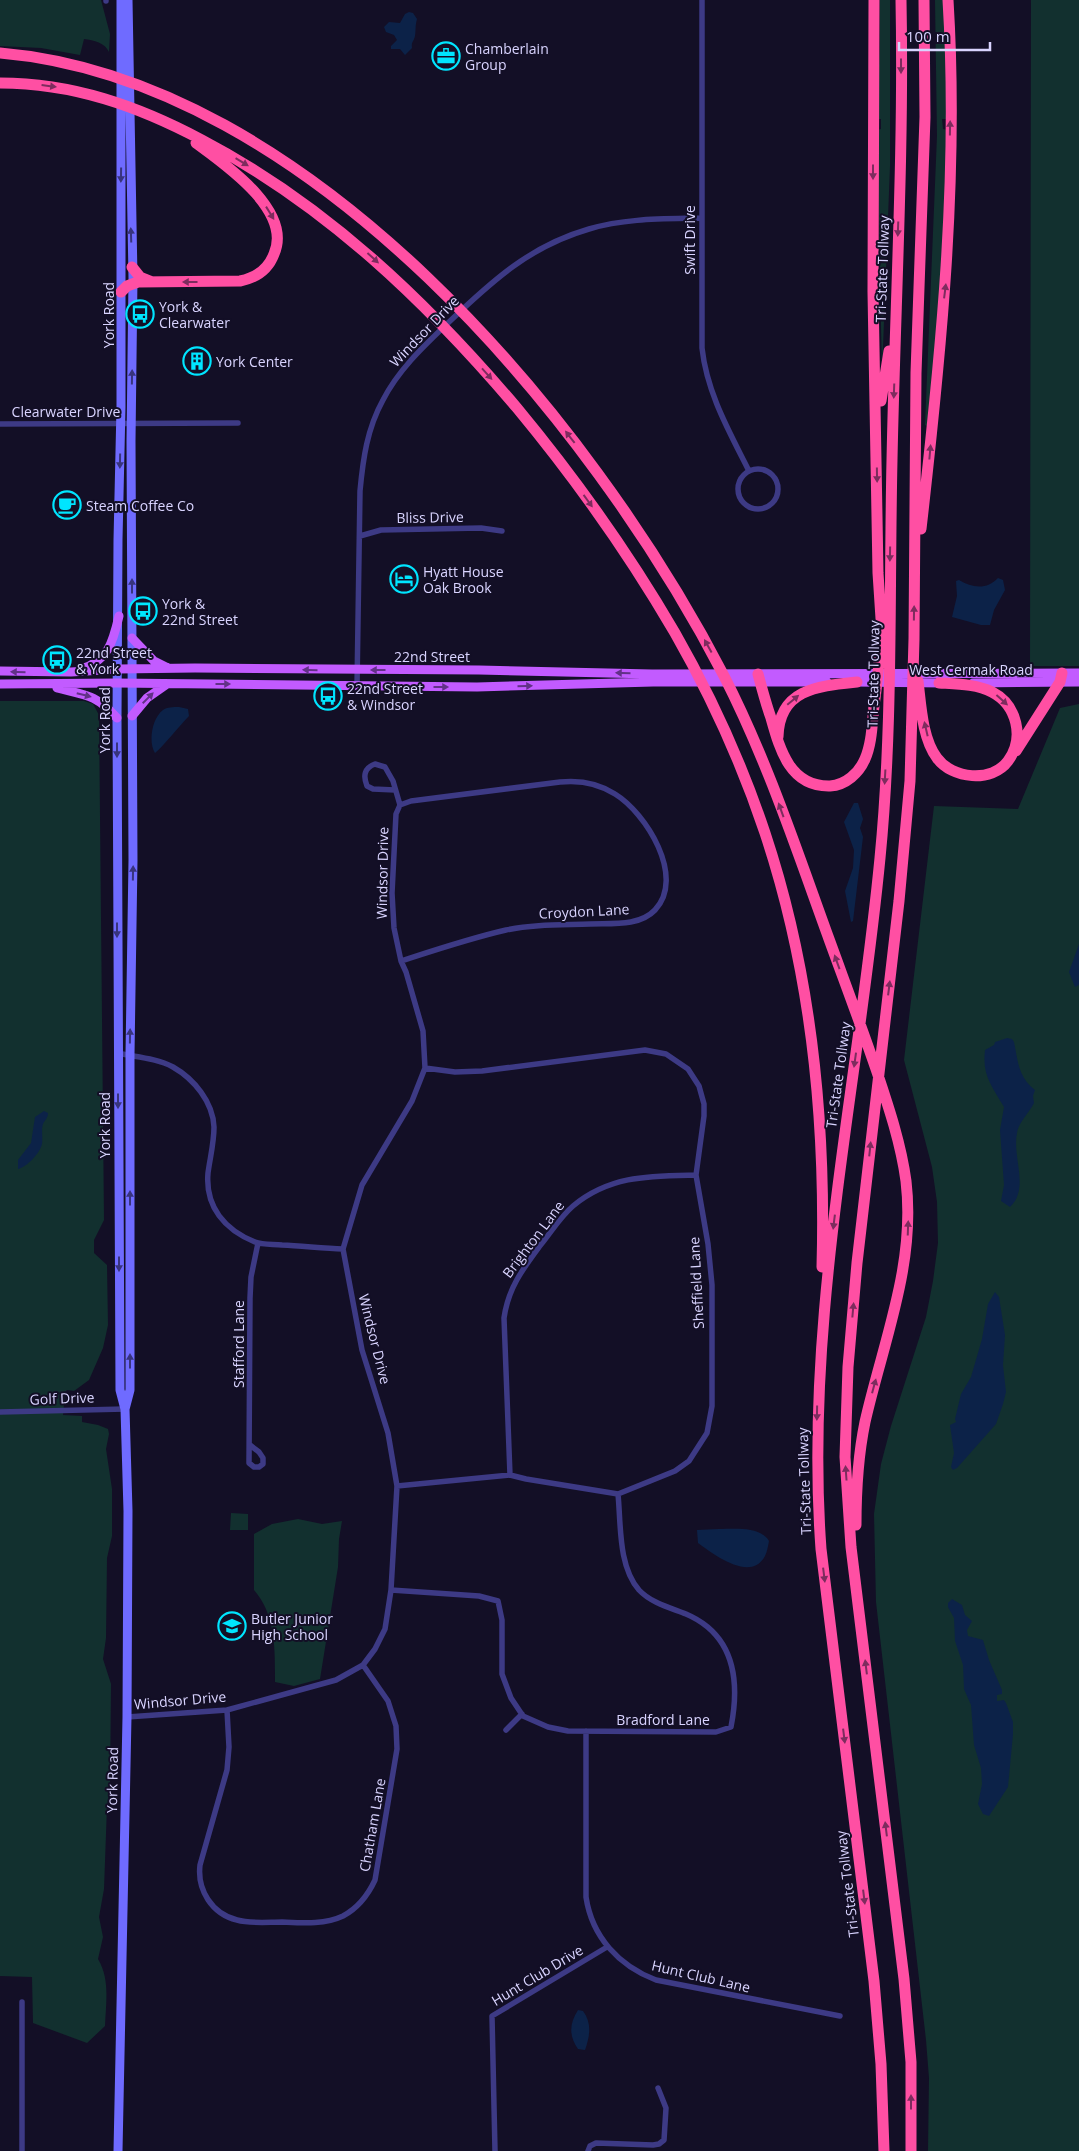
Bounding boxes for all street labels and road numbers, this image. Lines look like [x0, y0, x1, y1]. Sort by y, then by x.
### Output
street label: Swift Drive [680, 205, 699, 275]
street label: Tri-State Tollway [871, 214, 893, 323]
street label: York Road [99, 282, 118, 348]
street label: Windsor Drive [385, 291, 463, 371]
street label: Clearwater Drive [12, 402, 121, 421]
street label: Bliss Drive [396, 507, 464, 527]
street label: Tri-State Tollway [863, 619, 883, 728]
street label: 22nd Street [394, 647, 470, 666]
street label: West Cermak Road [909, 660, 1033, 679]
street label: York Road [95, 687, 114, 753]
street label: Windsor Drive [372, 827, 392, 919]
street label: Croydon Lane [538, 899, 630, 923]
street label: Tri-State Tollway [821, 1020, 855, 1129]
street label: York Road [95, 1092, 114, 1158]
street label: Brighton Lane [498, 1197, 568, 1281]
street label: Sheffield Lane [684, 1236, 708, 1330]
street label: Windsor Drive [355, 1292, 395, 1386]
street label: Stafford Lane [229, 1300, 248, 1388]
street label: Golf Drive [29, 1387, 95, 1409]
street label: Tri-State Tollway [793, 1426, 815, 1535]
street label: Windsor Drive [133, 1687, 227, 1713]
street label: Bradford Lane [616, 1710, 710, 1729]
street label: York Road [102, 1747, 122, 1813]
street label: Chatham Lane [354, 1777, 390, 1873]
street label: Tri-State Tollway [831, 1829, 863, 1938]
street label: Hunt Club Drive [488, 1940, 586, 2010]
street label: Hunt Club Lane [650, 1955, 752, 1997]

